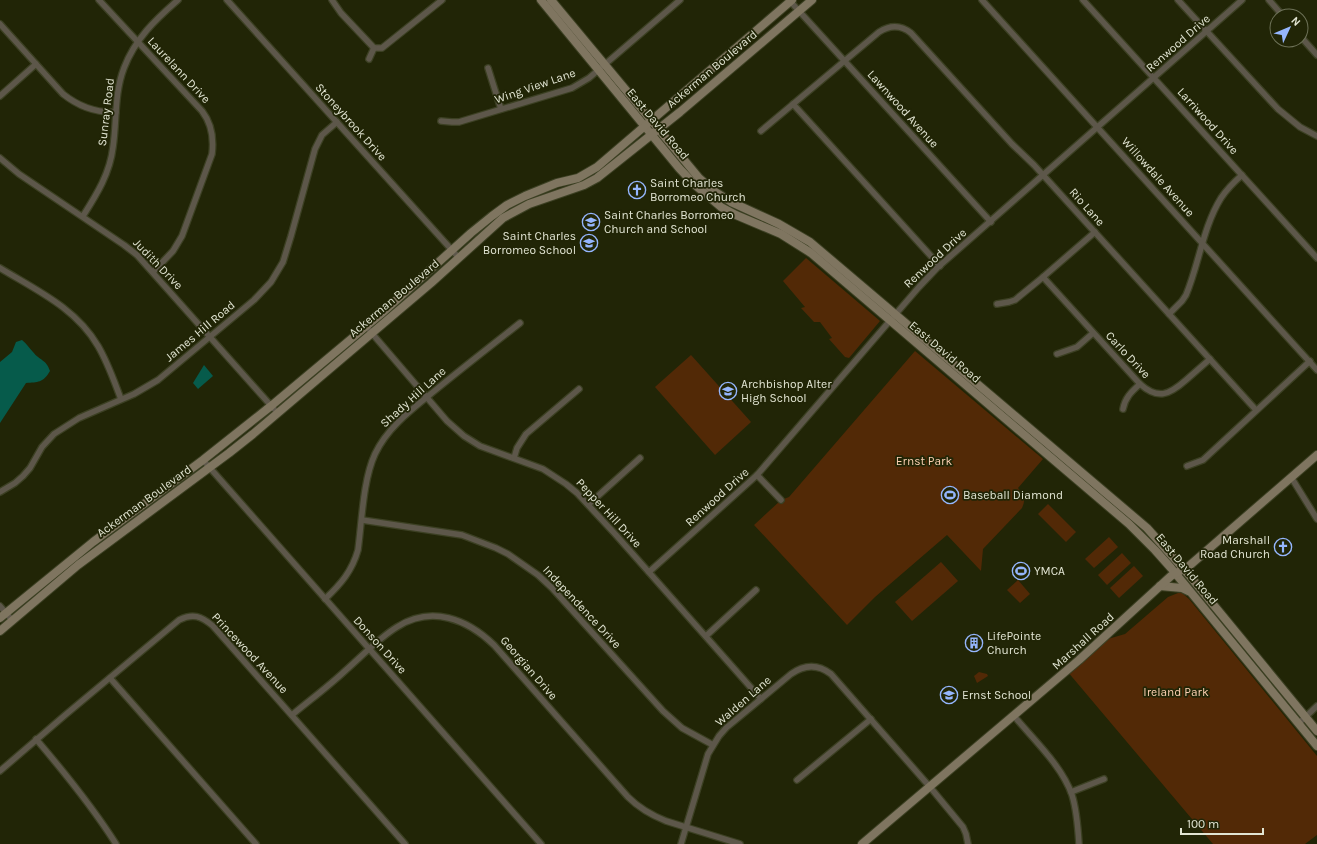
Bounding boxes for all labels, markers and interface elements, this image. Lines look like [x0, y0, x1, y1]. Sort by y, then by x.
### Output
north arrow [1269, 8, 1309, 48]
street label: Renwood Drive [1143, 11, 1213, 75]
text: N [1288, 14, 1303, 29]
street label: Ackerman Boulevard [664, 27, 760, 111]
street label: Laurelann Drive [145, 34, 213, 106]
street label: Wing View Lane [493, 66, 577, 106]
street label: Lawnwood Avenue [865, 67, 941, 151]
street label: Sunray Road [95, 77, 117, 147]
street label: Stoneybrook Drive [312, 80, 390, 164]
street label: Larriwood Drive [1175, 85, 1241, 157]
street label: East David Road [624, 86, 692, 162]
street label: Willowdale Avenue [1119, 134, 1197, 220]
place label: Saint Charles Borromeo Church [650, 176, 746, 204]
church icon: Saint Charles Borromeo Church [627, 180, 647, 200]
street label: Rio Lane [1066, 185, 1108, 229]
place label: Saint Charles Borromeo Church and School [604, 208, 733, 236]
school or university icon: Saint Charles Borromeo Church and School [581, 212, 601, 232]
street label: Renwood Drive [901, 225, 969, 291]
place label: Saint Charles Borromeo School [483, 229, 576, 257]
school or university icon: Saint Charles Borromeo School [579, 233, 599, 253]
street label: Judith Drive [130, 236, 186, 292]
street label: Ackerman Boulevard [346, 256, 442, 340]
street label: James Hill Road [162, 298, 238, 364]
street label: East David Road [907, 318, 983, 386]
street label: Carlo Drive [1103, 329, 1153, 381]
street label: Shady Hill Lane [377, 364, 449, 430]
place label: Archbishop Alter High School [741, 377, 832, 405]
school or university icon: Archbishop Alter High School [718, 381, 738, 401]
park label: Ernst Park [896, 454, 952, 468]
street label: Ackerman Boulevard [94, 462, 194, 540]
street label: Renwood Drive [682, 465, 752, 529]
street label: Pepper Hill Drive [573, 476, 645, 550]
sports icon: Baseball Diamond [940, 485, 960, 505]
place label: Baseball Diamond [963, 488, 1063, 502]
street label: East David Road [1153, 531, 1221, 607]
place label: Marshall Road Church [1200, 533, 1270, 561]
church icon: Marshall Road Church [1273, 537, 1293, 557]
sports icon: YMCA [1011, 561, 1031, 581]
street label: Independence Drive [540, 563, 624, 651]
place label: YMCA [1034, 564, 1065, 578]
street label: Princewood Avenue [209, 610, 291, 696]
street label: Marshall Road [1049, 610, 1117, 672]
street label: Donson Drive [350, 613, 410, 677]
place label: LifePointe Church [987, 629, 1041, 657]
street label: Georgian Drive [498, 633, 560, 703]
building icon: LifePointe Church [964, 633, 984, 653]
street label: Walden Lane [712, 673, 774, 729]
school or university icon: Ernst School [939, 685, 959, 705]
park label: Ireland Park [1143, 685, 1209, 699]
place label: Ernst School [962, 688, 1031, 702]
scale bar [1181, 810, 1263, 836]
text: 100 m [1187, 817, 1219, 831]

